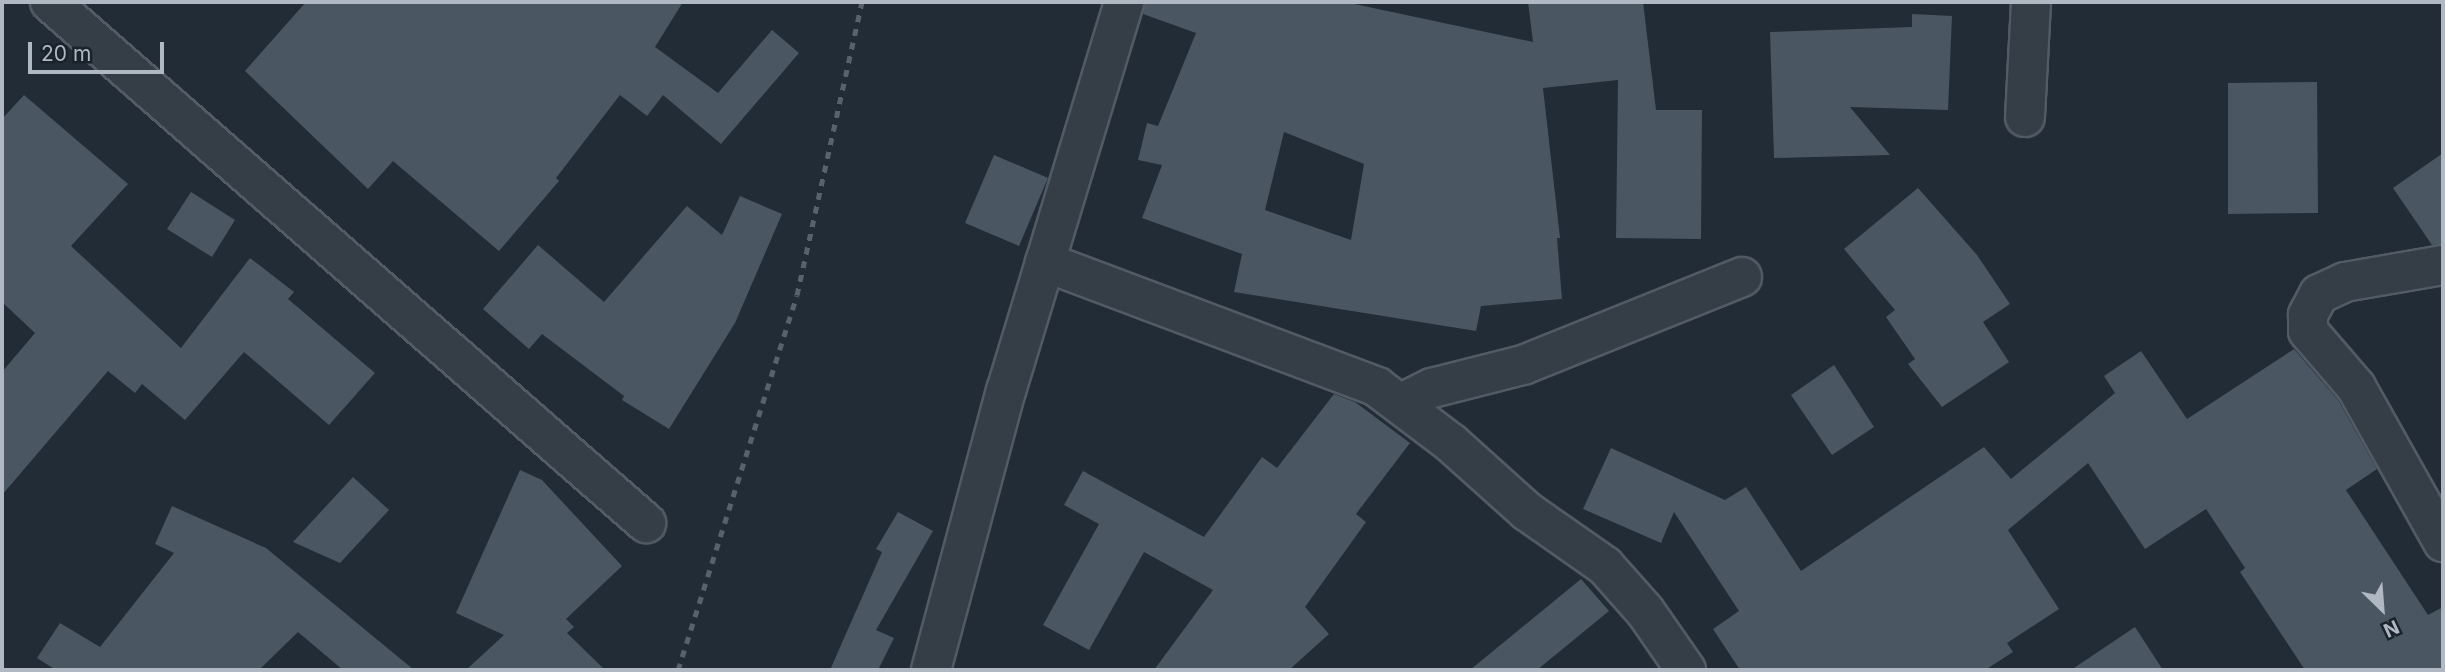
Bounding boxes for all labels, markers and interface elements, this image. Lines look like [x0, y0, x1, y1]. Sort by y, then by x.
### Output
scale bar [32, 28, 168, 72]
text: 20 m [41, 41, 91, 66]
north arrow [2347, 574, 2417, 644]
text: N [2380, 615, 2403, 642]

